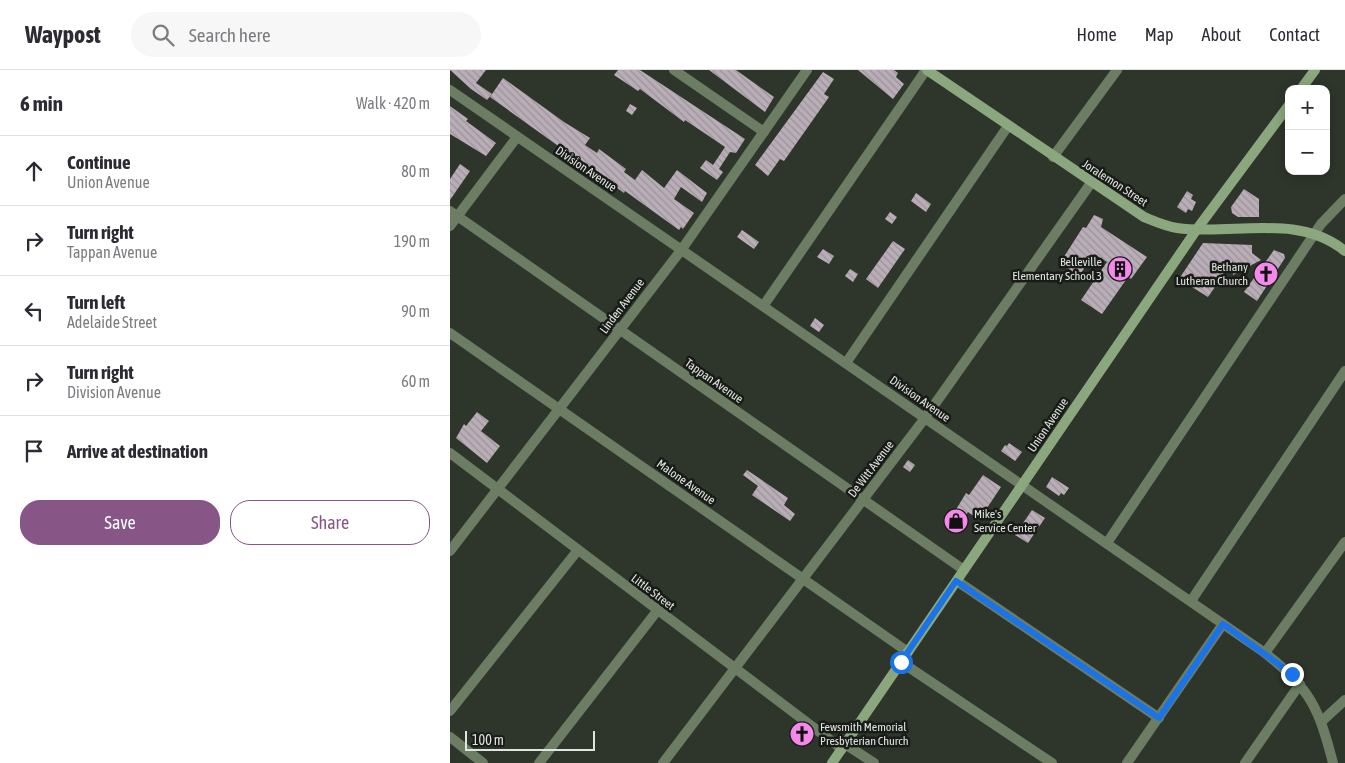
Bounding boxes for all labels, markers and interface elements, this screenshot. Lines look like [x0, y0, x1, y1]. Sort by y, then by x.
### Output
search box [131, 12, 481, 57]
text: Waypost [25, 21, 101, 48]
icon: search [149, 21, 177, 49]
text: Search here [189, 24, 271, 46]
text: Home [1077, 24, 1117, 45]
text: Map [1145, 24, 1174, 45]
text: About [1202, 24, 1241, 45]
text: Contact [1269, 24, 1320, 45]
map controls [1285, 85, 1330, 175]
button: + [1285, 85, 1330, 130]
text: 6 min [20, 91, 63, 115]
text: Walk · 420 m [356, 94, 430, 112]
button: − [1285, 130, 1330, 175]
street label: Division Avenue [553, 143, 619, 195]
text: Continue [67, 151, 131, 173]
icon: ahead [20, 157, 48, 185]
street label: Joralemon Street [1080, 157, 1151, 210]
text: 80 m [401, 162, 430, 180]
text: Union Avenue [67, 173, 150, 191]
text: Turn right [67, 221, 134, 243]
icon: right [20, 227, 48, 255]
text: 190 m [394, 232, 430, 250]
text: Tappan Avenue [67, 243, 157, 261]
place label: Belleville Elementary School 3 [1012, 255, 1102, 283]
building icon: Belleville Elementary School 3 [1107, 256, 1133, 282]
place label: Bethany Lutheran Church [1176, 260, 1248, 288]
church icon: Bethany Lutheran Church [1253, 261, 1279, 287]
street label: Linden Avenue [597, 276, 647, 336]
text: Turn left [67, 291, 125, 313]
icon: left [20, 297, 48, 325]
text: 90 m [401, 302, 430, 320]
text: Adelaide Street [67, 313, 157, 331]
street label: Tappan Avenue [682, 356, 746, 406]
text: Turn right [67, 361, 134, 383]
icon: right [20, 367, 48, 395]
text: 60 m [401, 372, 430, 390]
street label: Division Avenue [887, 373, 953, 425]
text: Division Avenue [67, 383, 161, 401]
street label: Union Avenue [1025, 395, 1071, 455]
icon: arrive [20, 437, 48, 465]
street label: De Witt Avenue [845, 438, 897, 500]
text: Arrive at destination [67, 440, 208, 462]
street label: Malone Avenue [654, 457, 718, 507]
button: Save [20, 500, 220, 545]
button: Share [230, 500, 430, 545]
place label: Mike's Service Center [974, 507, 1037, 535]
shop icon: Mike's Service Center [943, 508, 969, 534]
street label: Little Street [629, 571, 678, 613]
route start [890, 651, 913, 674]
route end [1281, 663, 1304, 686]
place label: Fewsmith Memorial Presbyterian Church [820, 720, 909, 748]
church icon: Fewsmith Memorial Presbyterian Church [789, 721, 815, 747]
scale bar [465, 728, 595, 751]
text: 100 m [472, 732, 504, 748]

